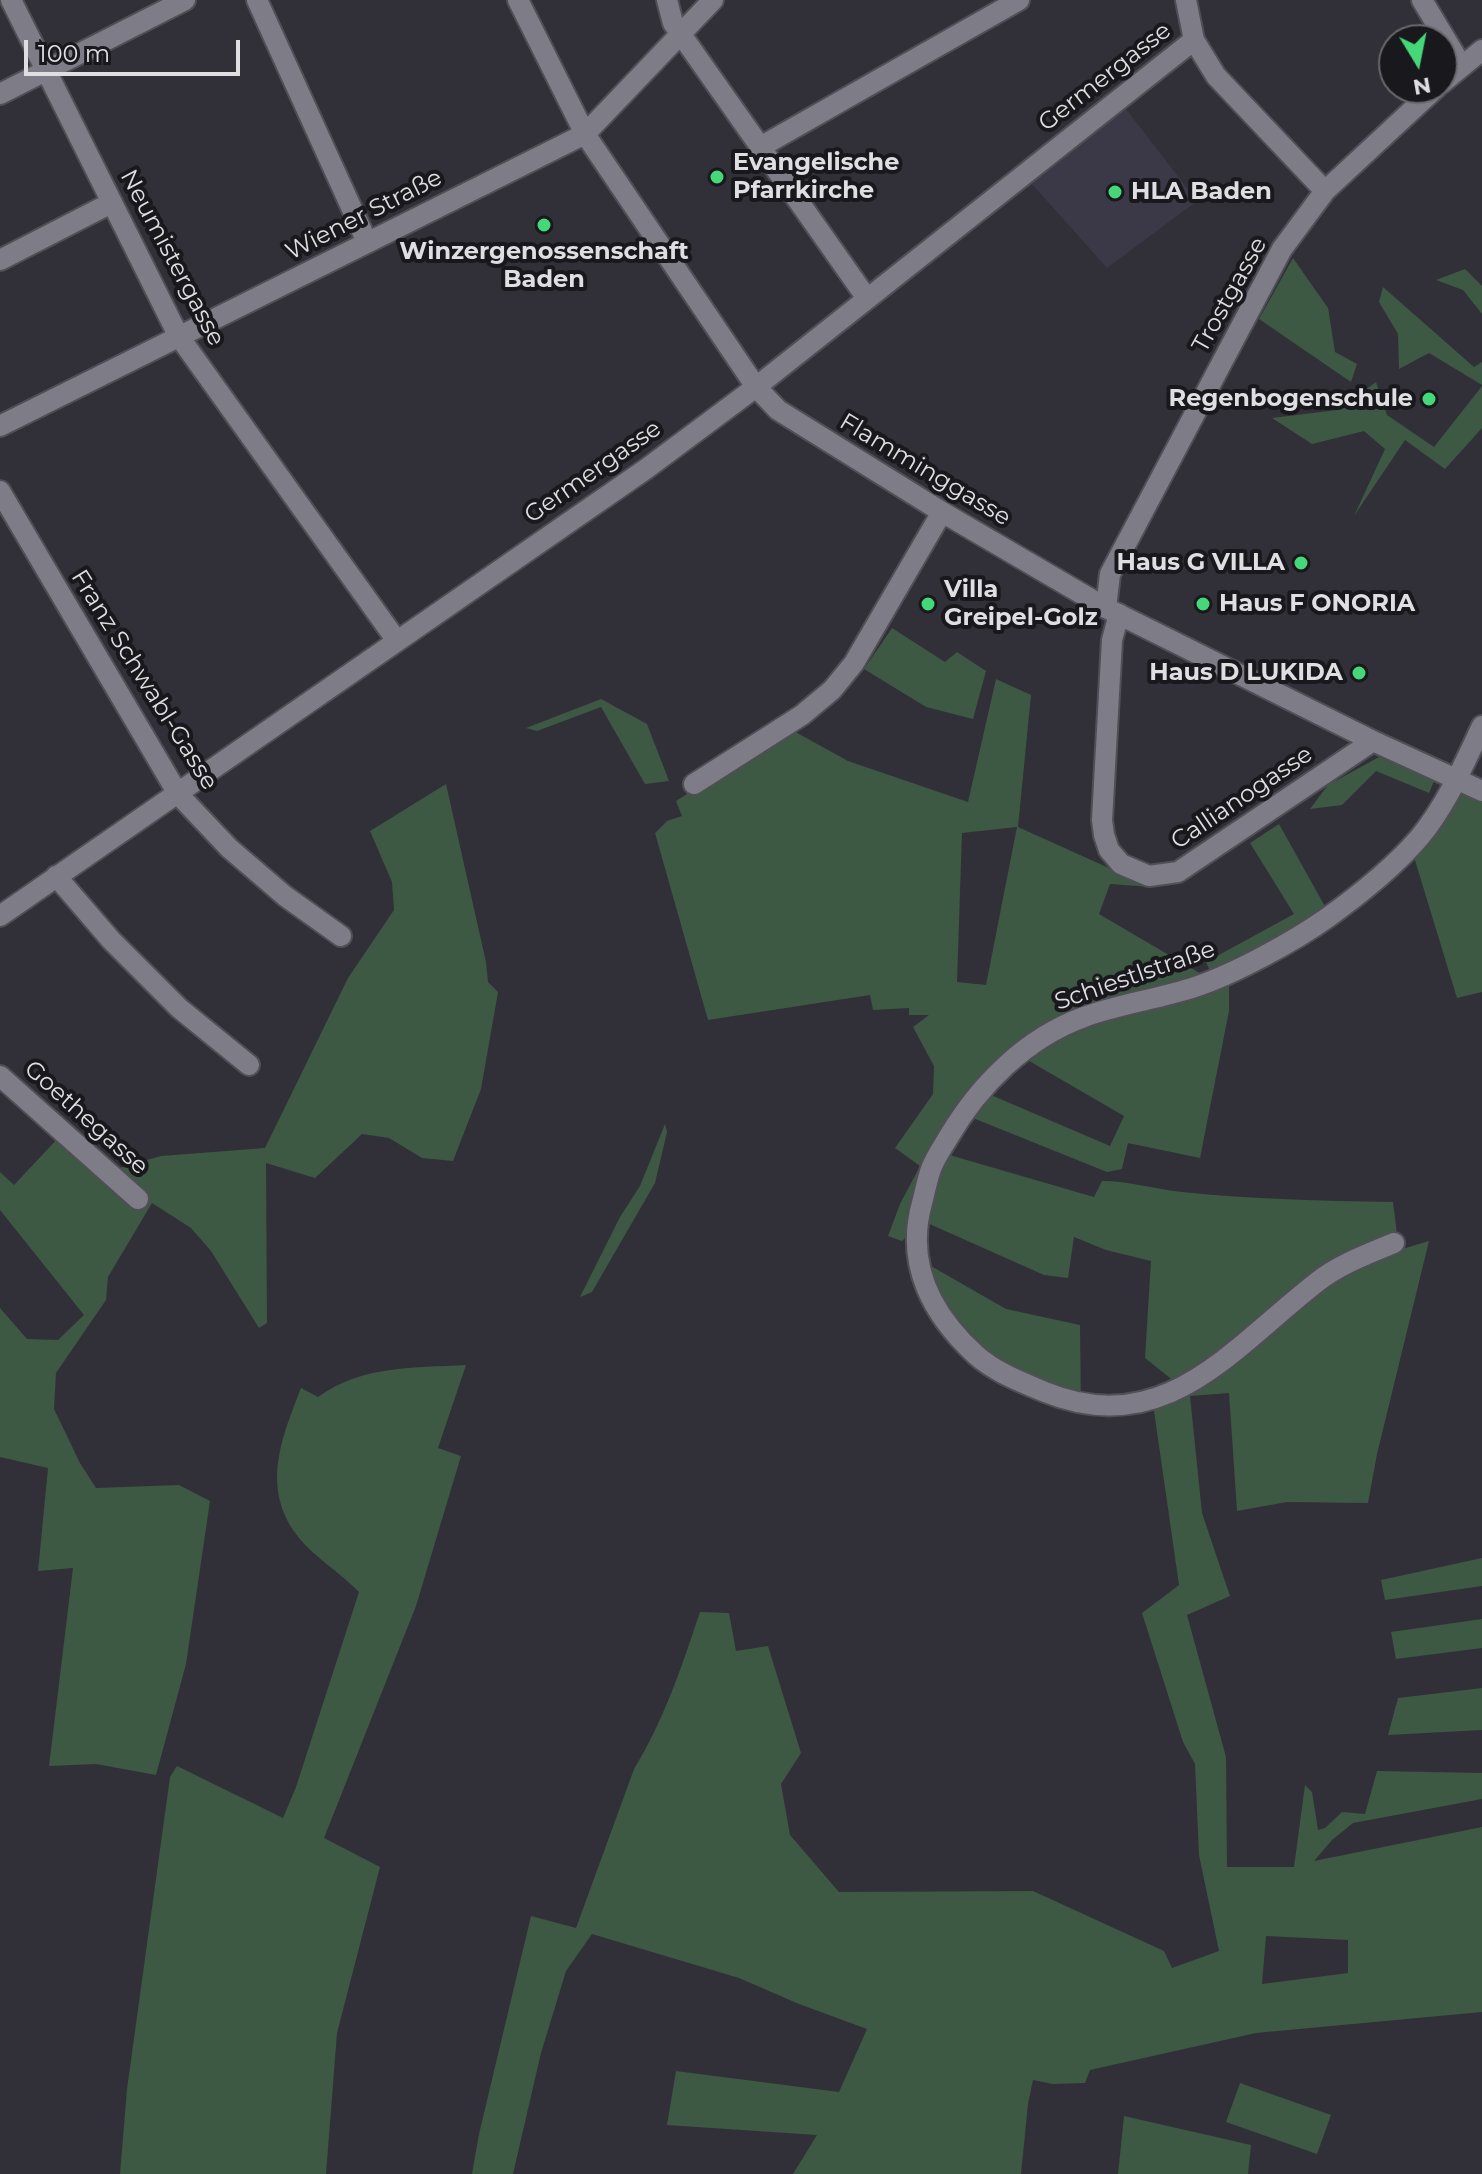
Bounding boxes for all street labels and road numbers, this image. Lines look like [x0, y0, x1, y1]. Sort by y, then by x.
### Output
street label: Germergasse [1033, 16, 1177, 138]
street label: Wiener Straße [281, 163, 447, 267]
street label: Neumistergasse [113, 165, 231, 351]
street label: Trostgasse [1187, 232, 1273, 358]
street label: Flamminggasse [834, 408, 1016, 532]
street label: Germergasse [519, 414, 667, 530]
street label: Franz Schwabl-Gasse [64, 565, 224, 795]
street label: Callianogasse [1166, 740, 1318, 856]
street label: Schiestlstraße [1051, 935, 1219, 1017]
street label: Goethegasse [18, 1055, 154, 1181]

